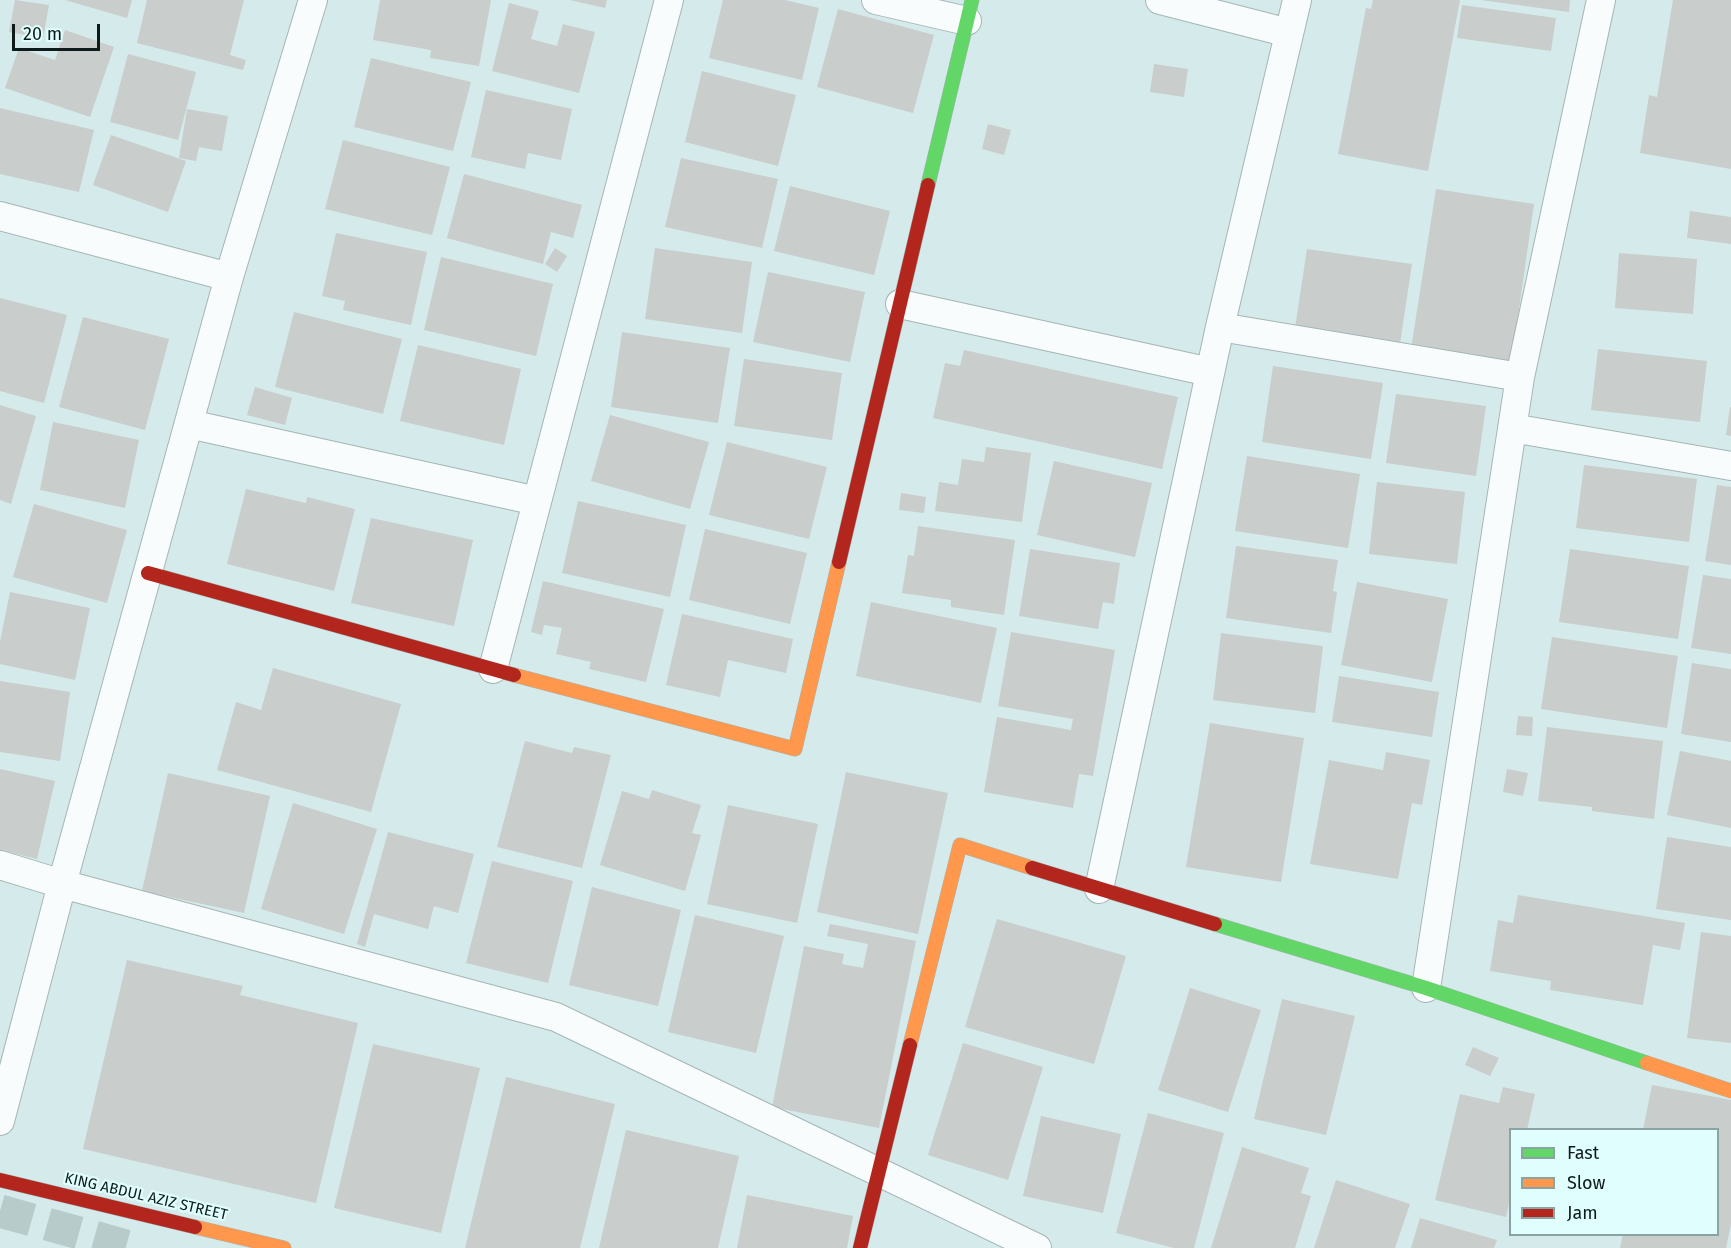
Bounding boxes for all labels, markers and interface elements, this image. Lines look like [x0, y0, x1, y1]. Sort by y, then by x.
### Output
scale bar [15, 12, 104, 50]
text: 20 m [23, 23, 62, 45]
legend [1509, 1128, 1719, 1236]
text: Fast [1567, 1142, 1599, 1164]
street label: KING ABDUL AZIZ STREET [63, 1169, 229, 1225]
text: Slow [1567, 1172, 1605, 1194]
text: Jam [1567, 1202, 1598, 1224]

